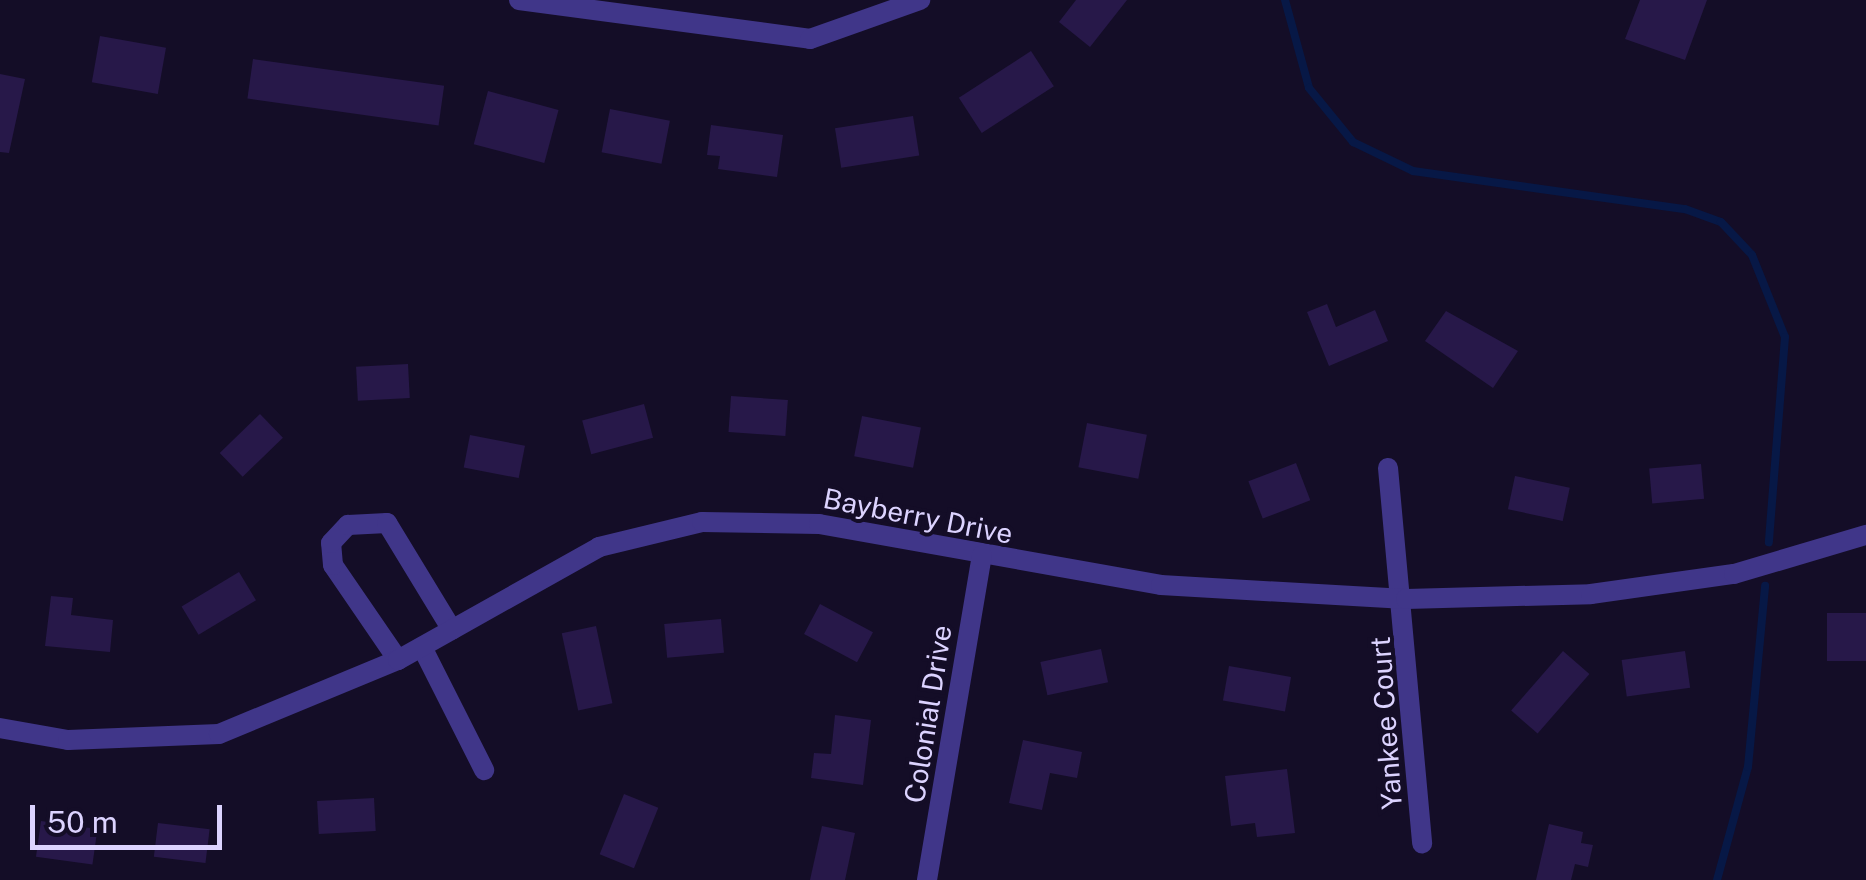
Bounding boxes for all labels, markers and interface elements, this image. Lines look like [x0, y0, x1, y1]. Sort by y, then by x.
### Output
street label: Bayberry Drive [820, 481, 1016, 551]
street label: Colonial Drive [897, 623, 959, 805]
street label: Yankee Court [1363, 635, 1409, 811]
scale bar [35, 785, 228, 847]
text: 50 m [47, 804, 118, 840]

